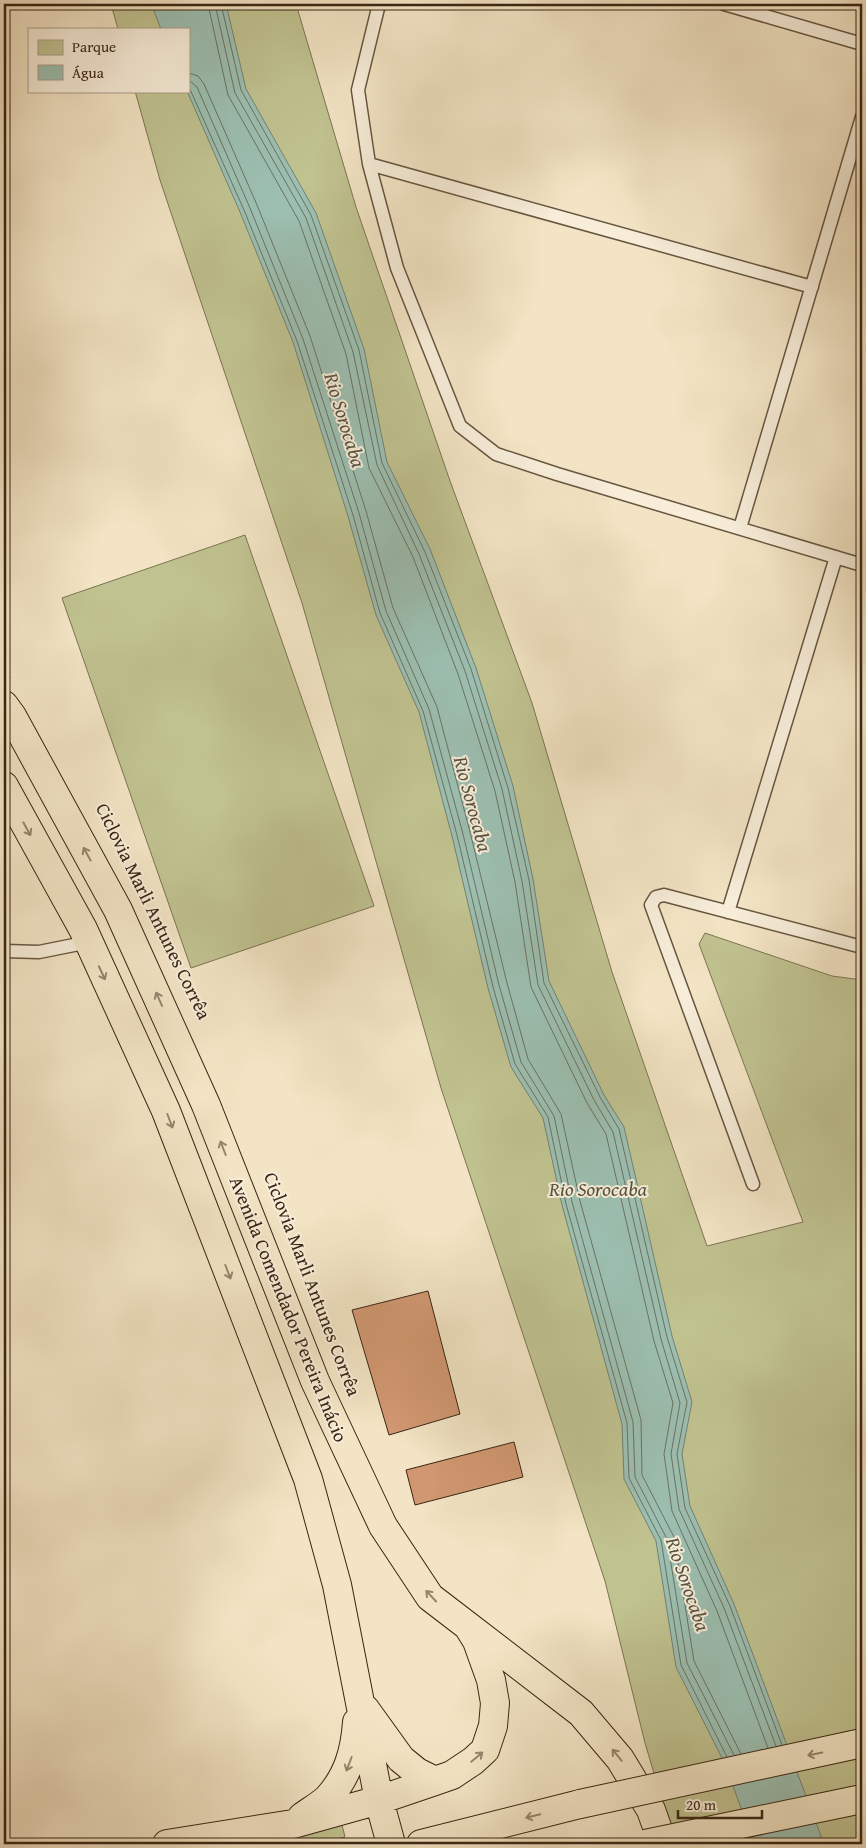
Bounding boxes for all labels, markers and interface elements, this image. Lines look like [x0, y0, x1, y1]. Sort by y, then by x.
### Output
legend [28, 28, 190, 92]
text: Parque [72, 36, 116, 57]
text: Água [72, 62, 104, 83]
water label: Rio Sorocaba [317, 368, 374, 472]
water label: Rio Sorocaba [447, 752, 500, 856]
street label: Ciclovia Marli Antunes Corrêa [89, 798, 219, 1024]
one-way arrow [23, 821, 33, 835]
one-way arrow [82, 847, 92, 861]
one-way arrow [98, 965, 108, 980]
one-way arrow [153, 992, 163, 1007]
one-way arrow [166, 1113, 175, 1128]
one-way arrow [218, 1141, 227, 1156]
street label: Ciclovia Marli Antunes Corrêa [257, 1168, 369, 1400]
street label: Avenida Comendador Pereira Inácio [223, 1172, 355, 1446]
water label: Rio Sorocaba [548, 1174, 648, 1203]
one-way arrow [224, 1264, 233, 1279]
water label: Rio Sorocaba [659, 1532, 718, 1636]
one-way arrow [425, 1590, 437, 1602]
one-way arrow [611, 1749, 622, 1762]
one-way arrow [807, 1749, 823, 1759]
one-way arrow [470, 1751, 483, 1762]
one-way arrow [344, 1756, 353, 1771]
scale bar [678, 1788, 762, 1820]
text: 20 m [686, 1794, 717, 1815]
one-way arrow [526, 1812, 542, 1821]

